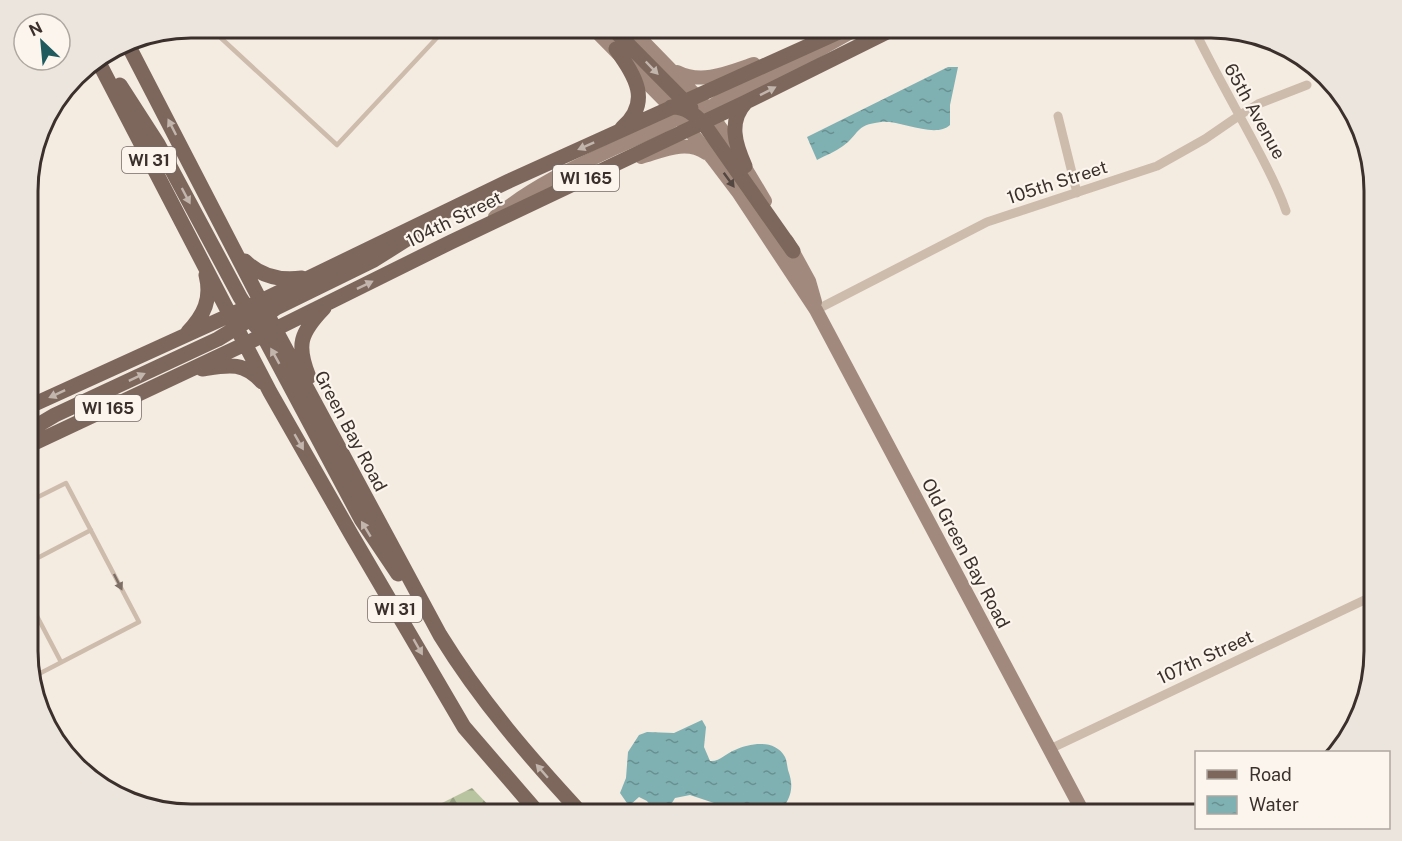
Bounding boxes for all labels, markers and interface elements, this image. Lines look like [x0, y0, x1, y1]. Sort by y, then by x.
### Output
north arrow [12, 12, 72, 72]
text: N [26, 18, 45, 40]
street label: 65th Avenue [1220, 59, 1290, 163]
one-way arrow [645, 61, 659, 75]
one-way arrow [759, 86, 776, 96]
one-way arrow [167, 118, 177, 136]
one-way arrow [577, 141, 595, 151]
road number: WI 31 [122, 147, 176, 173]
street label: 105th Street [1004, 156, 1110, 208]
road number: WI 165 [553, 165, 619, 191]
one-way arrow [722, 172, 734, 187]
street label: 104th Street [403, 187, 505, 251]
one-way arrow [181, 188, 191, 205]
one-way arrow [356, 280, 373, 289]
one-way arrow [270, 347, 280, 364]
street label: Green Bay Road [310, 367, 392, 495]
one-way arrow [128, 372, 145, 381]
one-way arrow [47, 389, 65, 399]
road number: WI 165 [75, 395, 141, 421]
one-way arrow [294, 434, 304, 451]
street label: Old Green Bay Road [918, 474, 1014, 632]
one-way arrow [361, 521, 372, 537]
one-way arrow [113, 574, 123, 591]
road number: WI 31 [368, 596, 422, 622]
street label: 107th Street [1154, 626, 1256, 688]
one-way arrow [412, 639, 423, 655]
legend [1195, 751, 1390, 829]
one-way arrow [536, 763, 549, 779]
text: Road [1249, 764, 1292, 785]
text: Water [1249, 794, 1299, 815]

